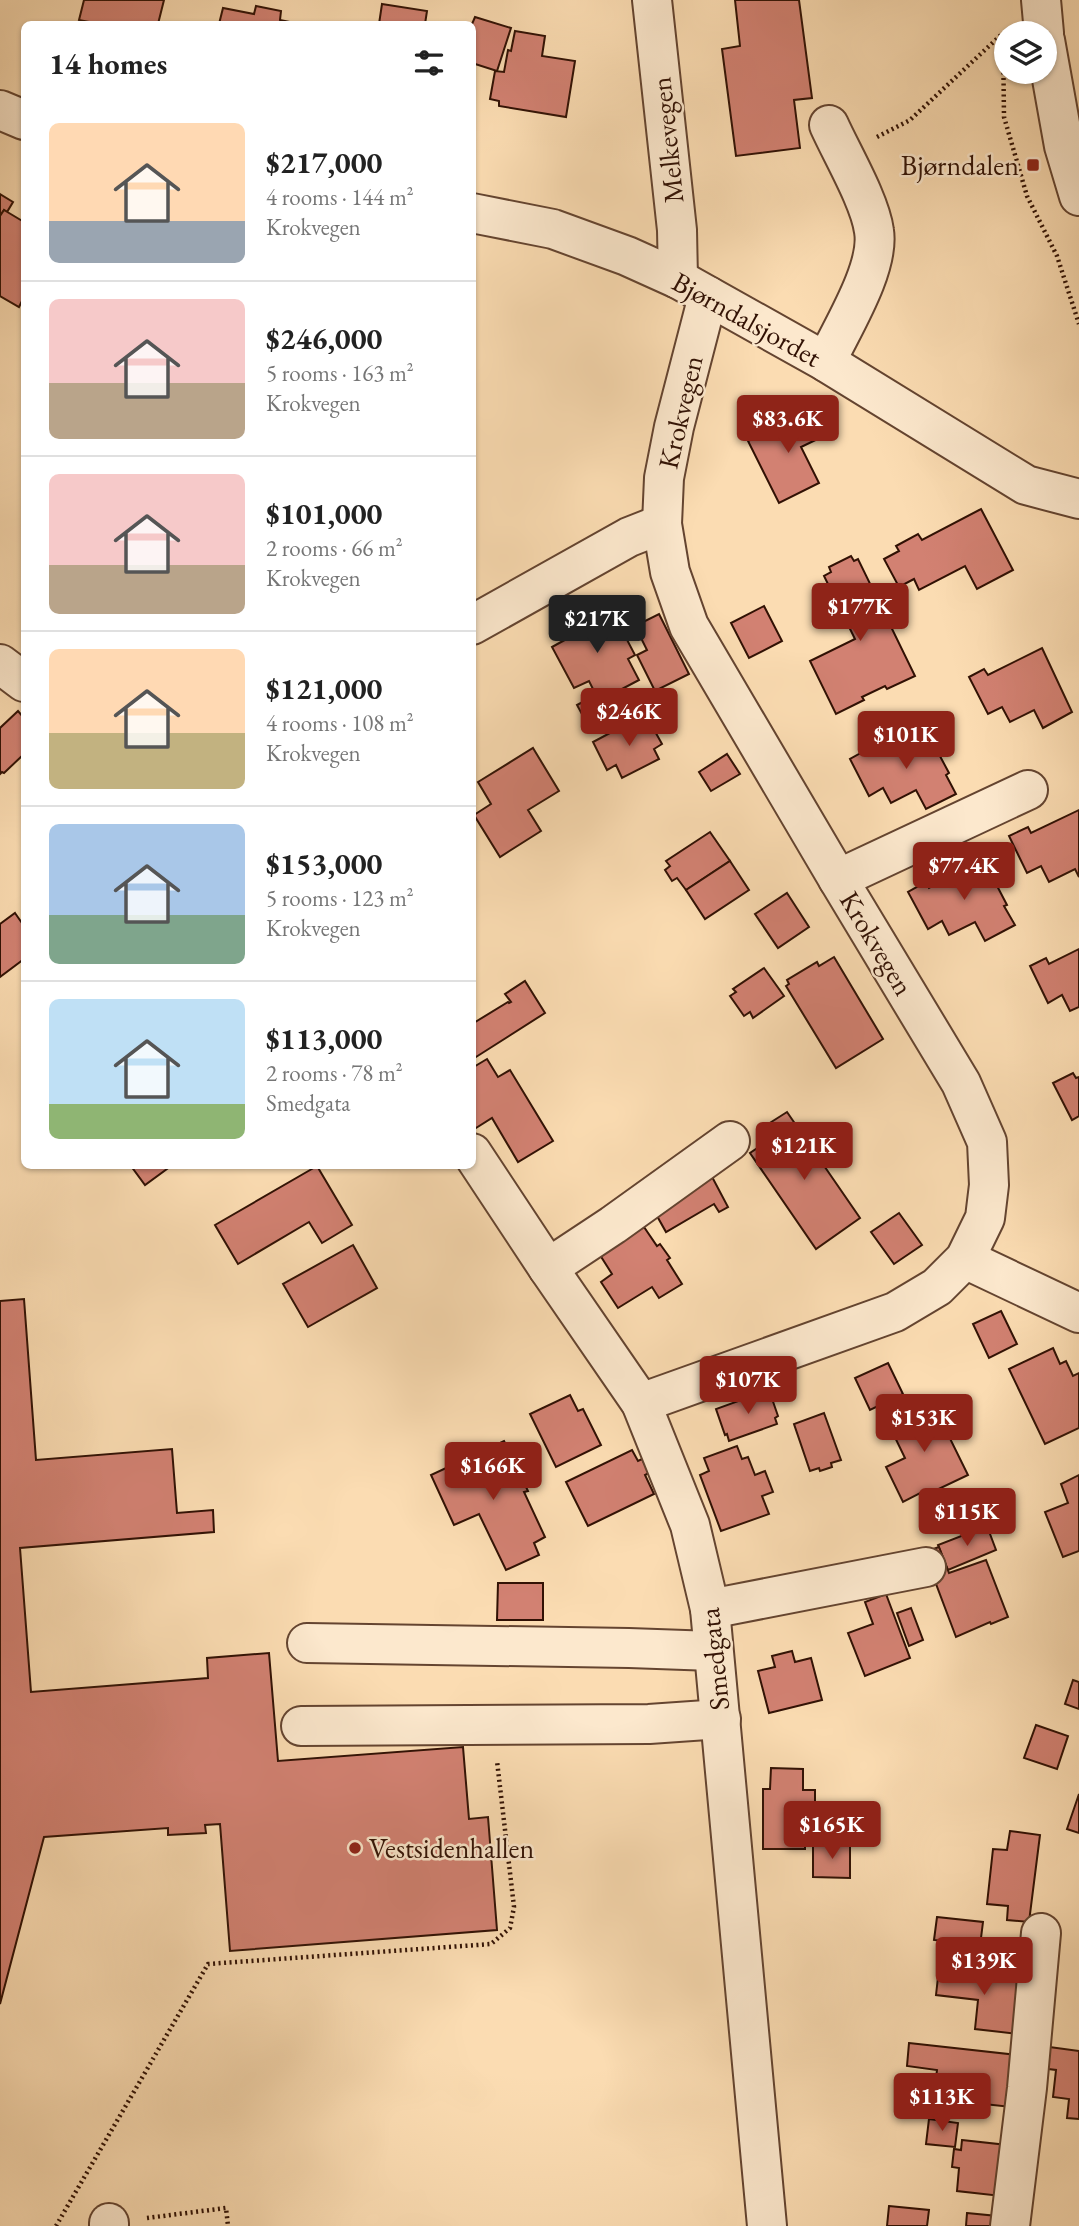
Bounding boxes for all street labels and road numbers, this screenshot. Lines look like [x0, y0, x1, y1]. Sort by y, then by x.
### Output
street label: Melkevegen [642, 75, 692, 205]
street label: Bjørndalsjordet [666, 263, 828, 375]
street label: Krokvegen [649, 352, 711, 472]
street label: Krokvegen [832, 884, 922, 1002]
street label: Smedgata [691, 1605, 737, 1712]

